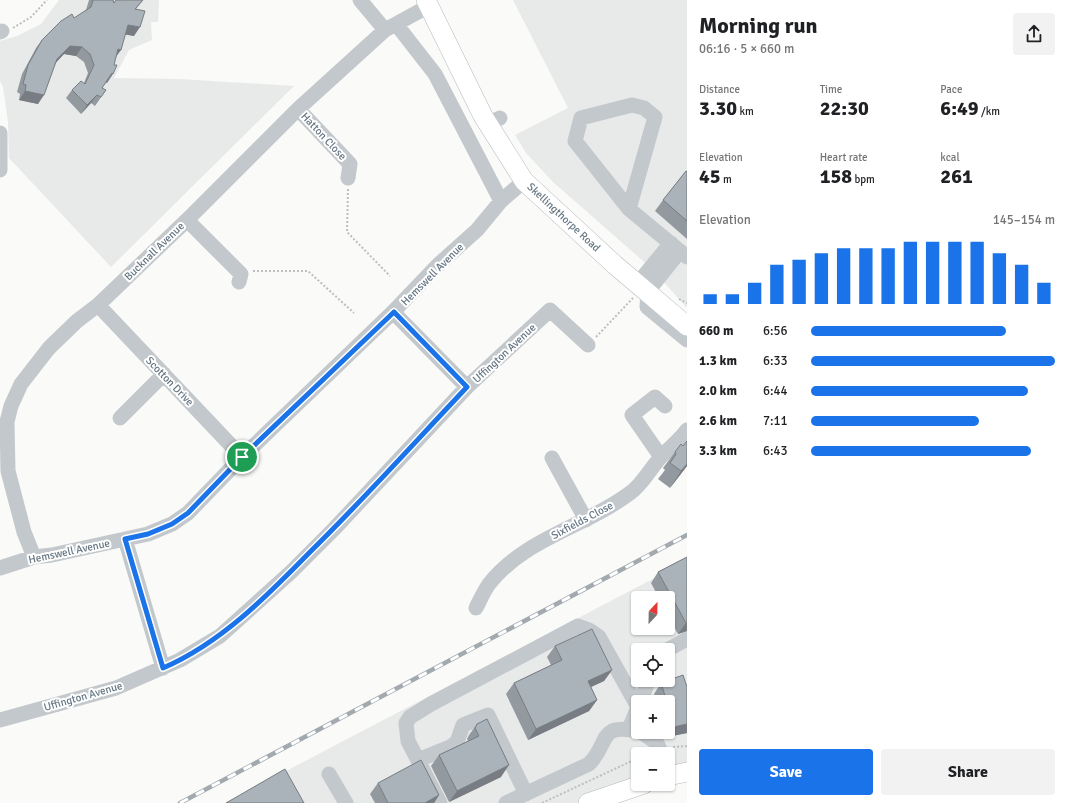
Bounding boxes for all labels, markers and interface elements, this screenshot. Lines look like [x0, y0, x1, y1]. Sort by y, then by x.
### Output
text: Morning run [699, 12, 818, 39]
button: share [1013, 13, 1055, 55]
text: 06:16 · 5 × 660 m [699, 41, 794, 57]
text: Distance [699, 83, 740, 96]
text: Time [820, 83, 842, 96]
text: Pace [940, 83, 963, 96]
text: 3.30 [699, 96, 737, 121]
text: 22:30 [820, 96, 869, 121]
text: 6:49 [940, 96, 979, 121]
text: km [737, 105, 754, 118]
text: /km [979, 105, 1000, 118]
street label: Hatton Close [298, 110, 349, 163]
text: Elevation [699, 151, 743, 164]
text: Heart rate [820, 151, 867, 164]
text: kcal [940, 151, 960, 164]
text: 45 [699, 164, 721, 189]
text: 158 [820, 164, 852, 189]
text: 261 [940, 164, 973, 189]
text: m [721, 173, 732, 186]
text: bpm [852, 173, 875, 186]
street label: Skellingthorpe Road [525, 180, 603, 255]
text: Elevation [699, 212, 751, 228]
text: 145–154 m [993, 212, 1055, 228]
street label: Bucknall Avenue [122, 220, 187, 283]
street label: Hemswell Avenue [398, 240, 466, 308]
street label: Uffington Avenue [470, 321, 538, 386]
text: 660 m [699, 323, 733, 339]
text: 6:56 [763, 323, 788, 339]
text: 1.3 km [699, 353, 737, 369]
text: 6:33 [763, 353, 788, 369]
street label: Scotton Drive [143, 354, 196, 409]
text: 2.0 km [699, 383, 737, 399]
text: 6:44 [763, 383, 788, 399]
text: 2.6 km [699, 413, 737, 429]
text: 7:11 [763, 413, 788, 429]
pin [225, 440, 259, 474]
text: 3.3 km [699, 443, 737, 459]
text: 6:43 [763, 443, 788, 459]
icon: arrive [231, 446, 253, 468]
street label: Sixfields Close [549, 499, 615, 542]
street label: Hemswell Avenue [27, 537, 111, 566]
north arrow [631, 591, 675, 635]
map controls [631, 591, 675, 791]
button: locate [631, 643, 675, 687]
street label: Uffington Avenue [42, 679, 124, 714]
button: + [631, 695, 675, 739]
button: − [631, 747, 675, 791]
button: Save [699, 749, 873, 795]
button: Share [881, 749, 1055, 795]

